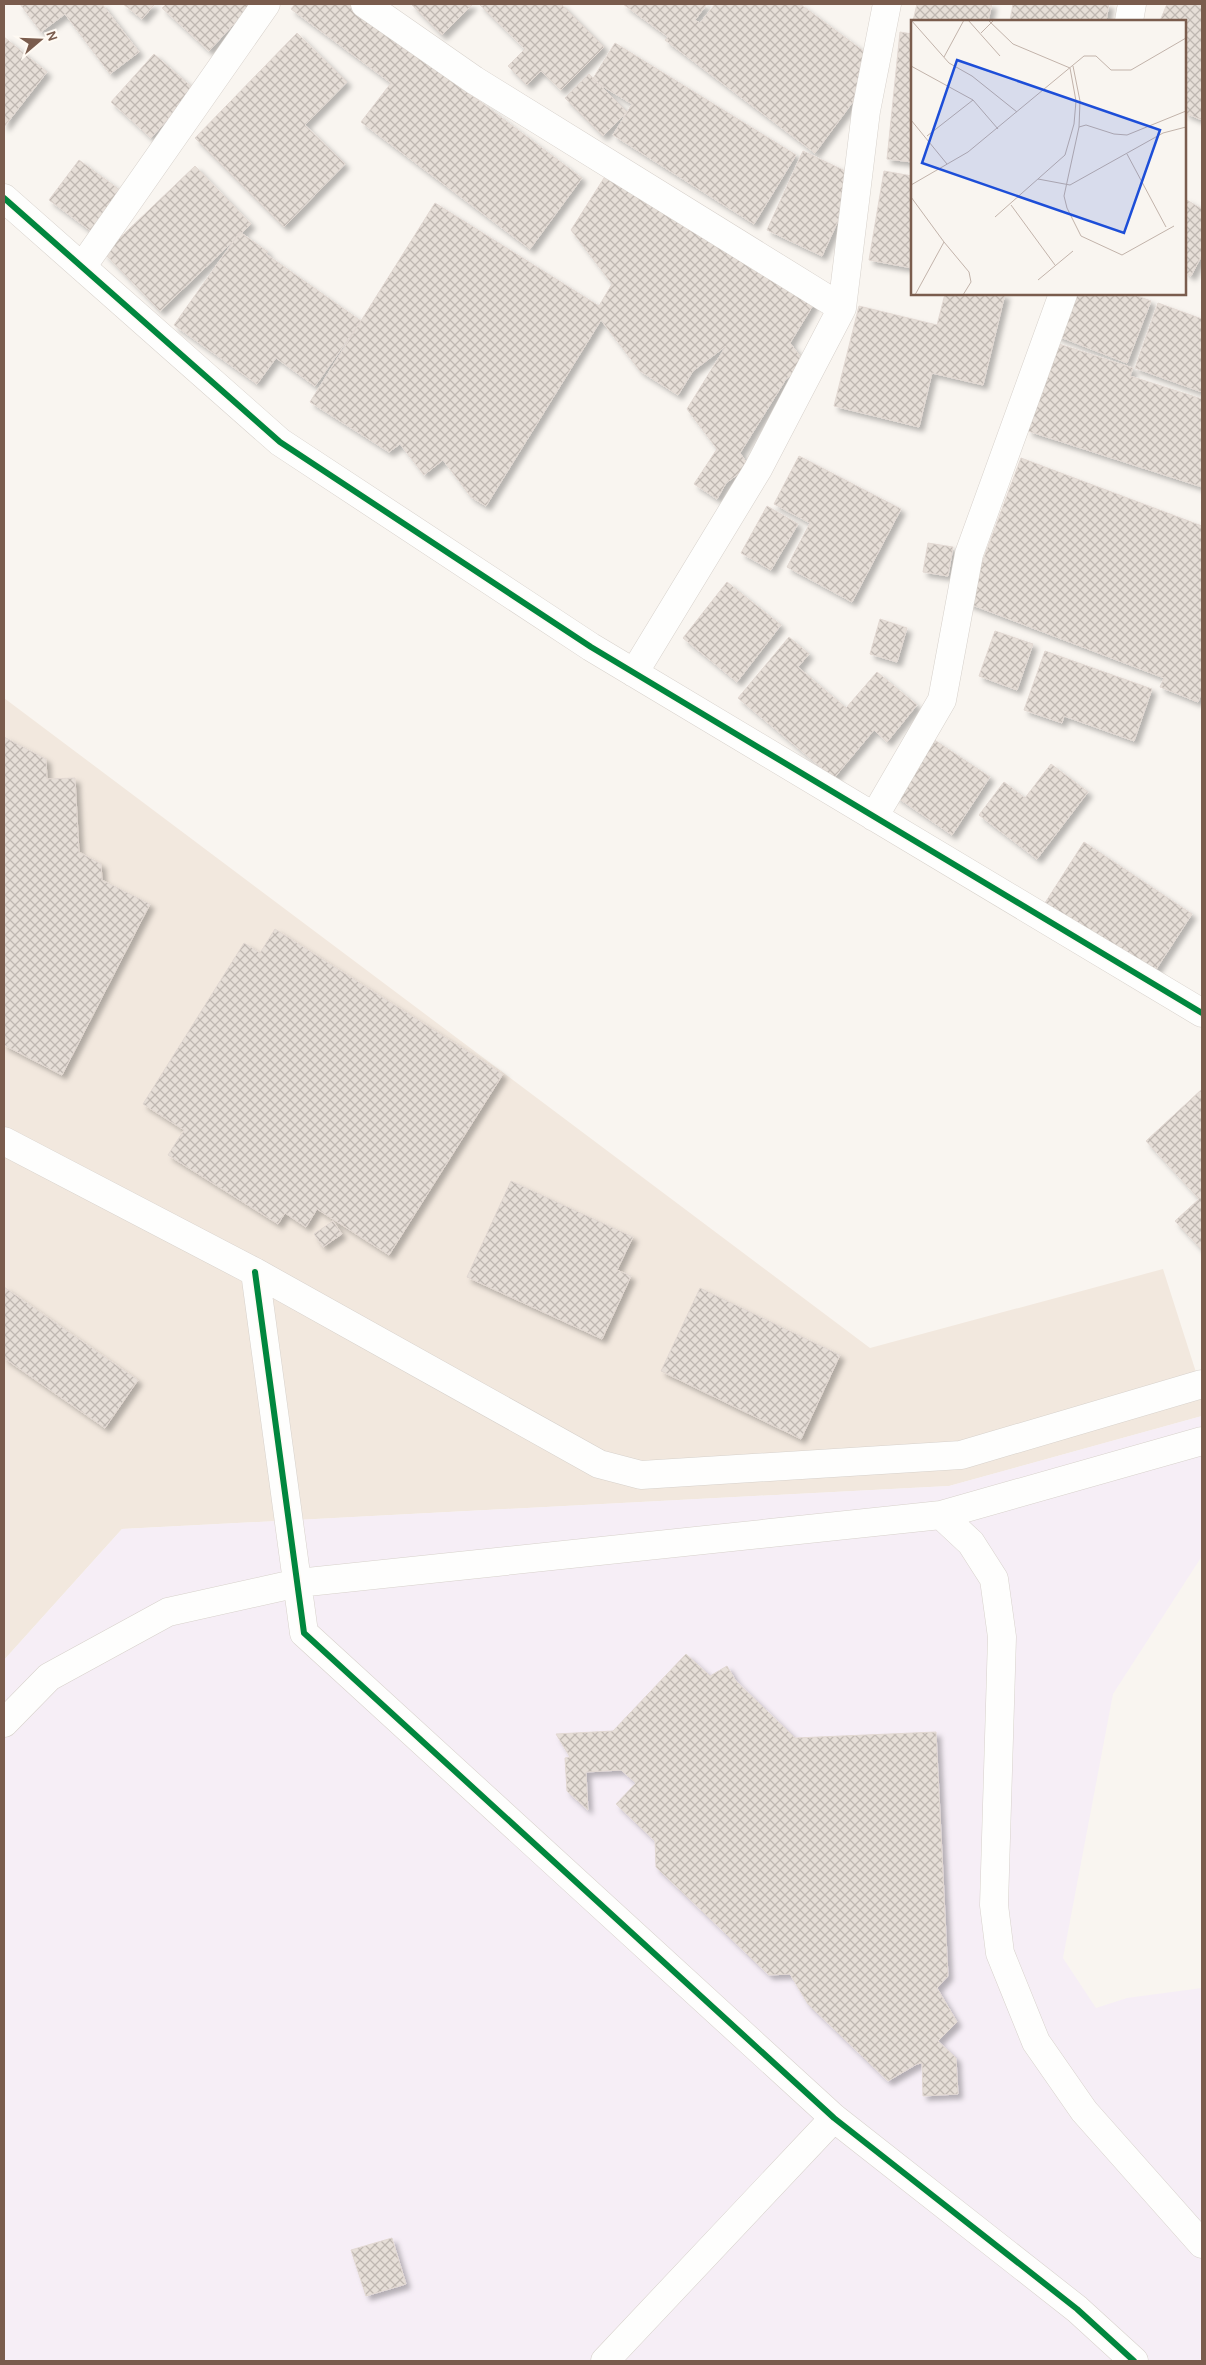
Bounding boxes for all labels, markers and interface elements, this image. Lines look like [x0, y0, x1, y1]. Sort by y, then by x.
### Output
north arrow [15, 15, 65, 65]
inset map [911, 20, 1186, 295]
text: N [42, 28, 61, 43]

